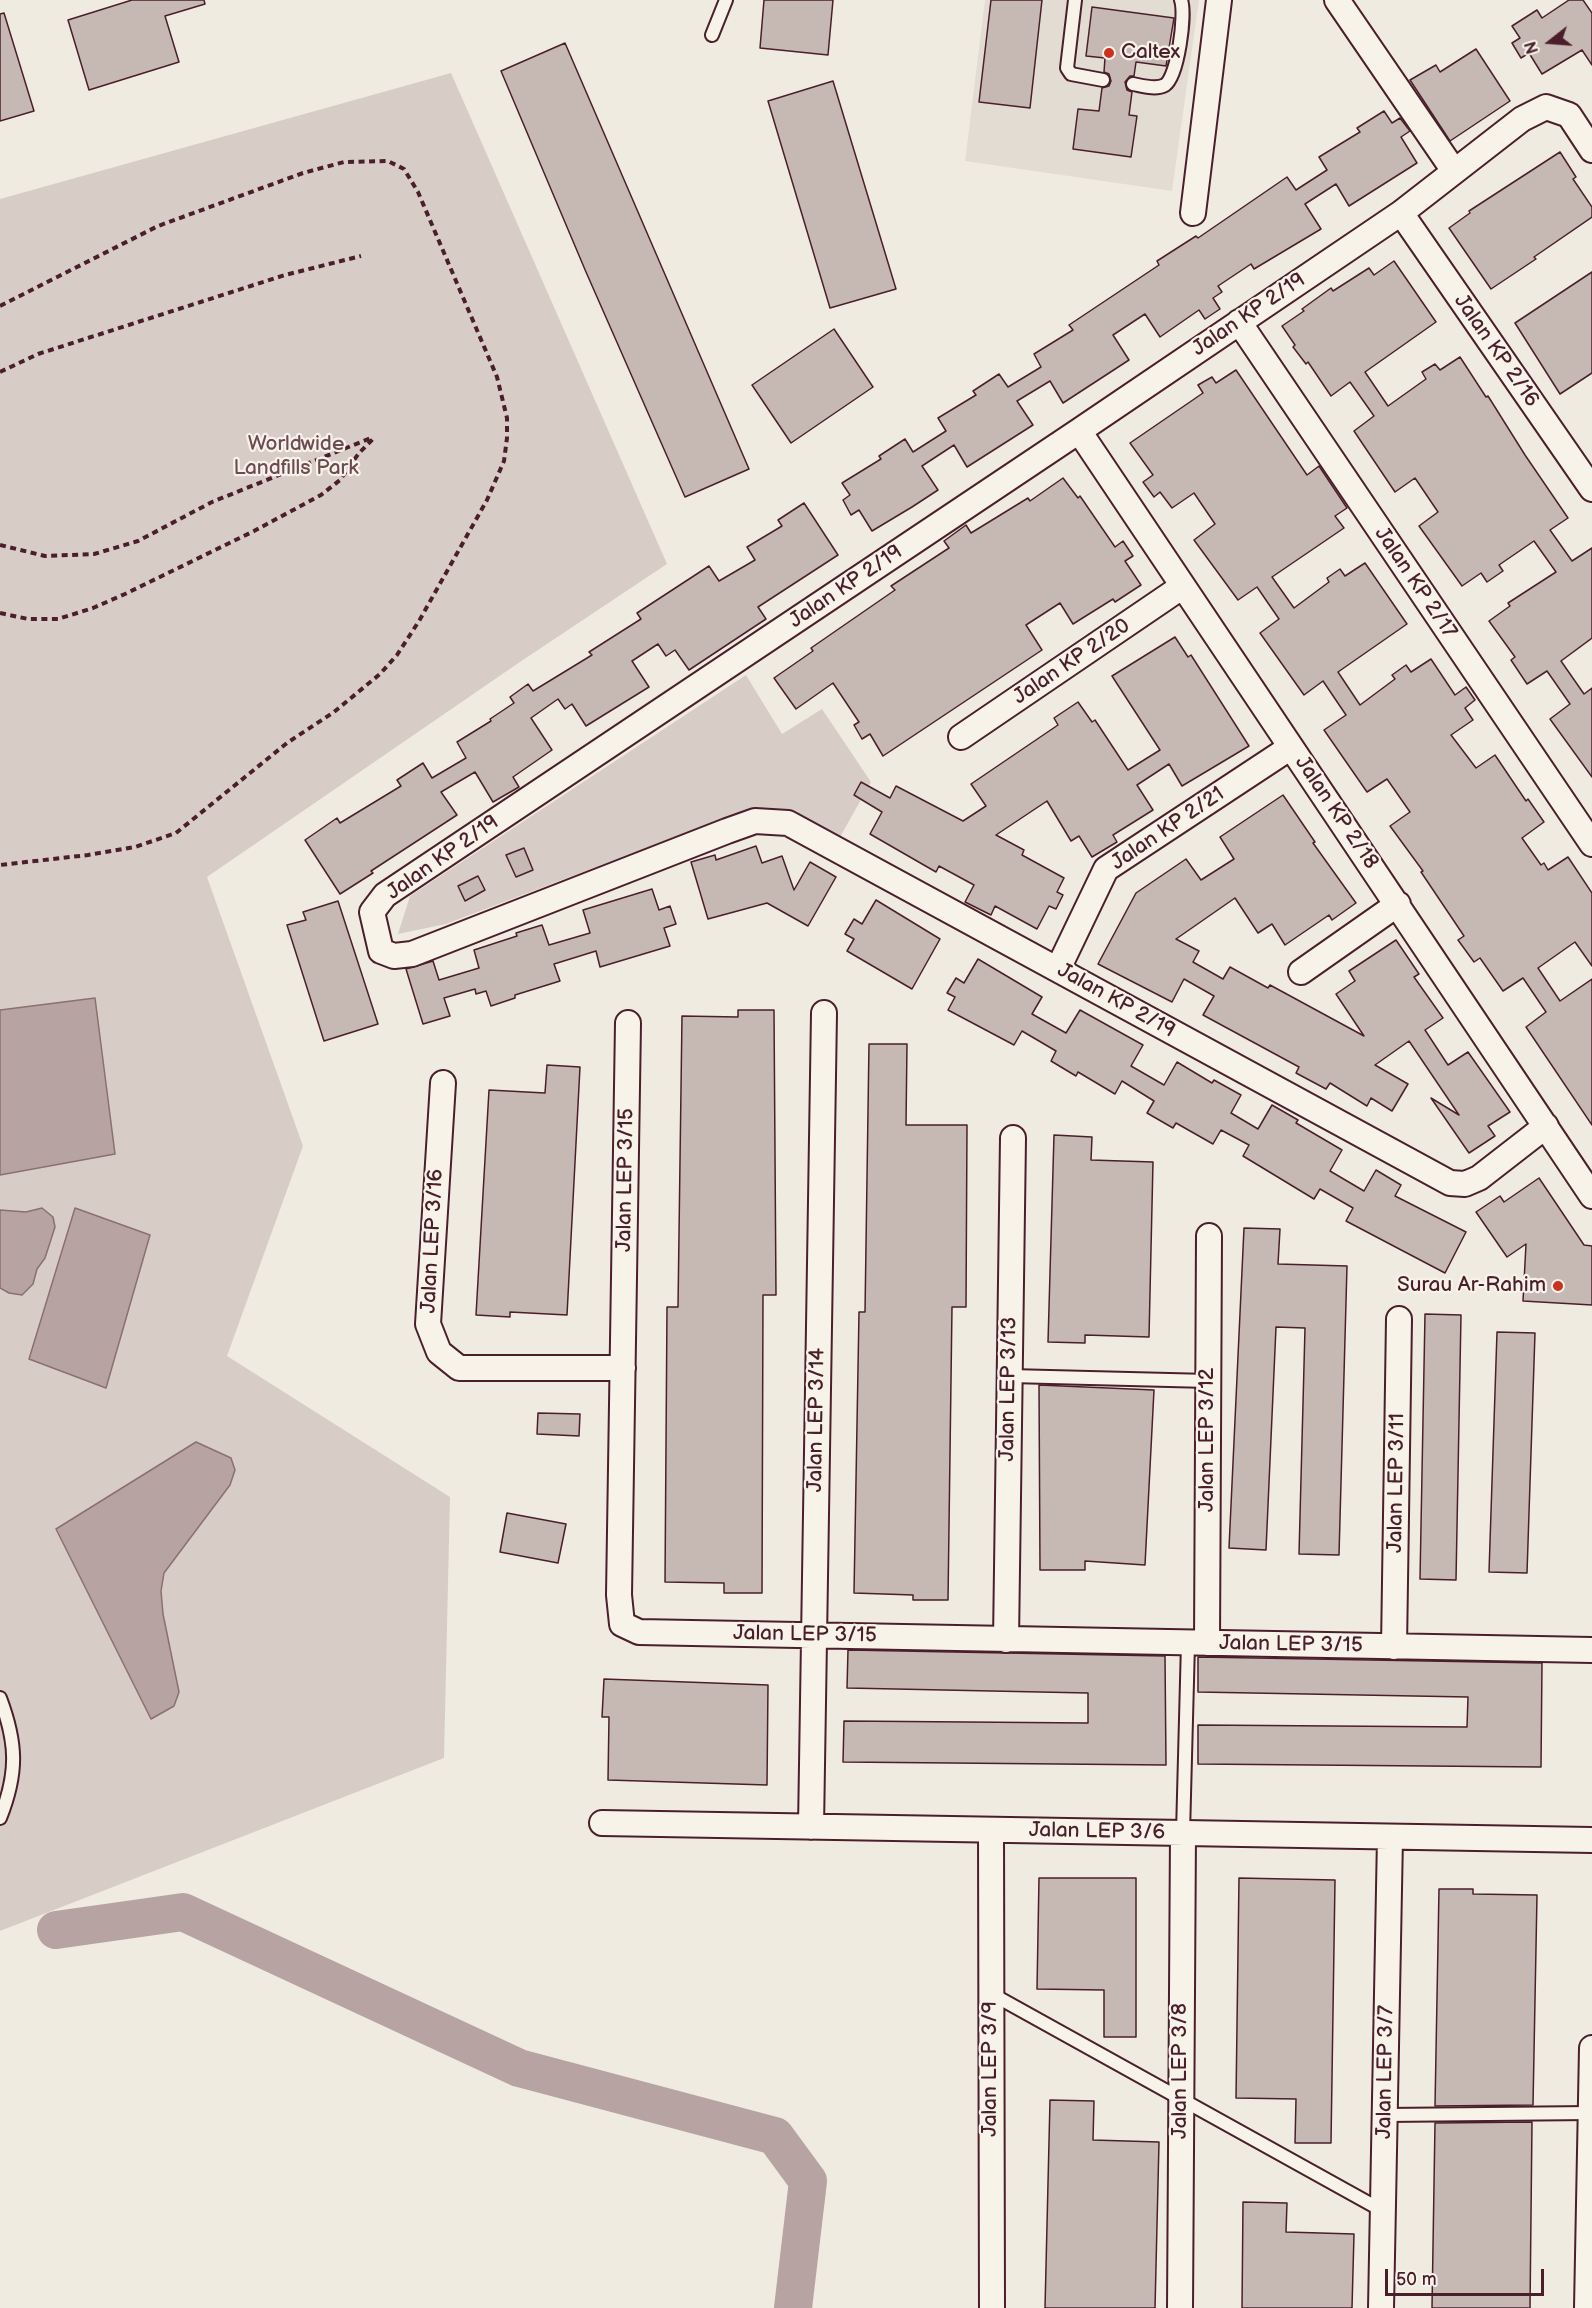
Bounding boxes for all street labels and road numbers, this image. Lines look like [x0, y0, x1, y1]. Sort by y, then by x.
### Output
street label: Jalan KP 2/19 [1188, 268, 1310, 362]
street label: Jalan KP 2/16 [1448, 290, 1544, 412]
street label: Jalan KP 2/17 [1368, 522, 1462, 644]
street label: Jalan KP 2/19 [785, 540, 907, 634]
street label: Jalan KP 2/20 [1009, 614, 1135, 710]
street label: Jalan KP 2/18 [1289, 752, 1383, 874]
street label: Jalan KP 2/21 [1107, 782, 1229, 876]
street label: Jalan KP 2/19 [382, 810, 504, 906]
street label: Jalan KP 2/19 [1053, 958, 1179, 1044]
street label: Jalan LEP 3/15 [612, 1108, 640, 1252]
street label: Jalan LEP 3/16 [417, 1168, 449, 1314]
street label: Jalan LEP 3/13 [995, 1316, 1023, 1462]
street label: Jalan LEP 3/14 [803, 1348, 831, 1492]
street label: Jalan LEP 3/12 [1195, 1368, 1221, 1512]
street label: Jalan LEP 3/11 [1383, 1413, 1411, 1553]
street label: Jalan LEP 3/15 [733, 1621, 877, 1649]
street label: Jalan LEP 3/15 [1219, 1631, 1363, 1659]
street label: Jalan LEP 3/6 [1029, 1818, 1165, 1846]
street label: Jalan LEP 3/9 [978, 2001, 1004, 2137]
street label: Jalan LEP 3/8 [1168, 2003, 1194, 2139]
street label: Jalan LEP 3/7 [1372, 2005, 1400, 2139]

